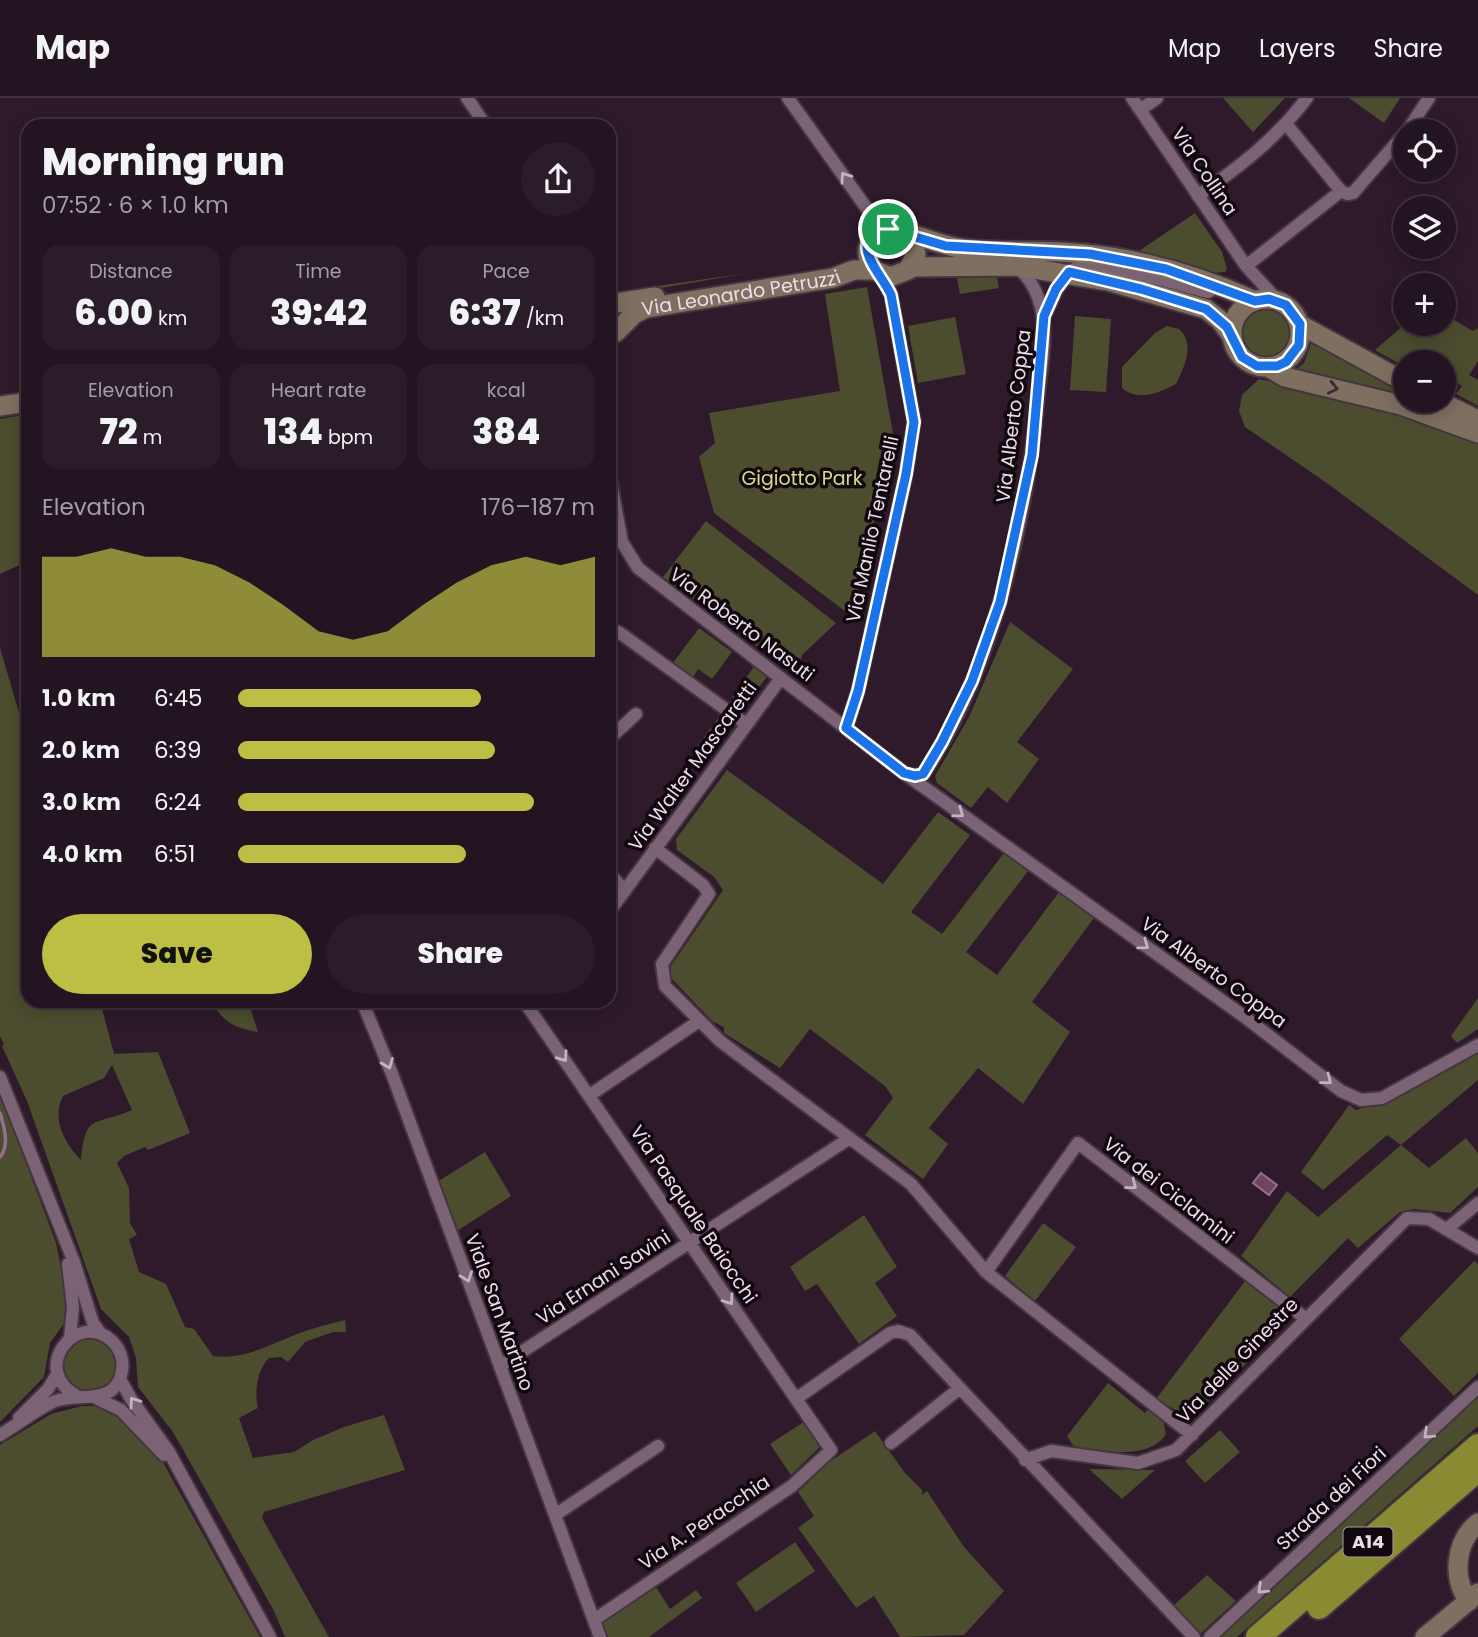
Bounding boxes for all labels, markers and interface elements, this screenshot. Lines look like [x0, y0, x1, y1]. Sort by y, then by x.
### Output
text: Map [35, 24, 110, 71]
text: Map [1168, 32, 1221, 65]
text: Layers [1259, 32, 1335, 65]
text: Share [1373, 32, 1443, 65]
map controls [1393, 119, 1456, 413]
button: locate [1393, 119, 1456, 182]
street label: Via Collina [1165, 122, 1244, 221]
text: Morning run [42, 135, 285, 188]
button: share [521, 142, 595, 216]
one-way arrow [840, 172, 853, 185]
text: 07:52 · 6 × 1.0 km [42, 189, 229, 221]
button: layers [1393, 196, 1456, 259]
pin [858, 199, 918, 259]
icon: arrive [869, 210, 907, 248]
text: Distance [89, 258, 172, 285]
text: Time [295, 258, 342, 285]
text: Pace [483, 258, 530, 285]
street label: Via Leonardo Petruzzi [640, 263, 845, 323]
button: + [1393, 273, 1456, 336]
text: 6.00 [74, 288, 153, 337]
text: 39:42 [270, 288, 367, 337]
text: 6:37 [448, 288, 521, 337]
text: km [153, 305, 187, 332]
text: /km [521, 305, 564, 332]
street label: Via Alberto Coppa [989, 328, 1038, 504]
button: − [1393, 350, 1456, 413]
text: Elevation [88, 377, 174, 404]
text: Heart rate [271, 377, 366, 404]
text: kcal [487, 377, 526, 404]
one-way arrow [1327, 380, 1339, 394]
text: 72 [99, 407, 138, 456]
text: 134 [264, 407, 323, 456]
text: 384 [472, 407, 540, 456]
text: m [138, 424, 162, 451]
text: bpm [323, 424, 373, 451]
street label: Via Manlio Tentarelli [840, 433, 905, 625]
park label: Gigiotto Park [742, 465, 863, 492]
text: Elevation [42, 491, 146, 523]
text: 176–187 m [481, 491, 595, 523]
street label: Via Roberto Nasuti [664, 561, 820, 688]
street label: Via Walter Mascaretti [622, 676, 763, 856]
text: 1.0 km [42, 682, 116, 714]
text: 6:45 [154, 682, 202, 714]
text: 2.0 km [42, 734, 120, 766]
text: 6:39 [154, 734, 202, 766]
text: 3.0 km [42, 786, 121, 818]
text: 6:24 [154, 786, 201, 818]
one-way arrow [951, 805, 964, 817]
text: 4.0 km [42, 838, 123, 870]
text: 6:51 [154, 838, 195, 870]
street label: Via Alberto Coppa [1135, 910, 1292, 1035]
button: Save [42, 914, 312, 994]
button: Share [326, 914, 595, 994]
one-way arrow [1136, 937, 1149, 950]
one-way arrow [555, 1049, 567, 1062]
one-way arrow [380, 1057, 394, 1069]
one-way arrow [1320, 1072, 1332, 1085]
street label: Via Pasquale Baiocchi [624, 1120, 763, 1309]
street label: Via dei Ciclamini [1098, 1131, 1240, 1250]
one-way arrow [1124, 1176, 1136, 1189]
street label: Via Ernani Savini [531, 1224, 676, 1331]
street label: Viale San Martino [459, 1230, 540, 1394]
one-way arrow [459, 1271, 473, 1283]
street label: Via delle Ginestre [1170, 1291, 1305, 1429]
one-way arrow [721, 1292, 733, 1305]
one-way arrow [130, 1397, 142, 1410]
one-way arrow [1423, 1426, 1436, 1438]
street label: Strada dei Fiori [1270, 1440, 1392, 1556]
street label: Via A. Peracchia [633, 1469, 775, 1576]
road number: A14 [1344, 1527, 1392, 1556]
one-way arrow [1257, 1581, 1270, 1593]

